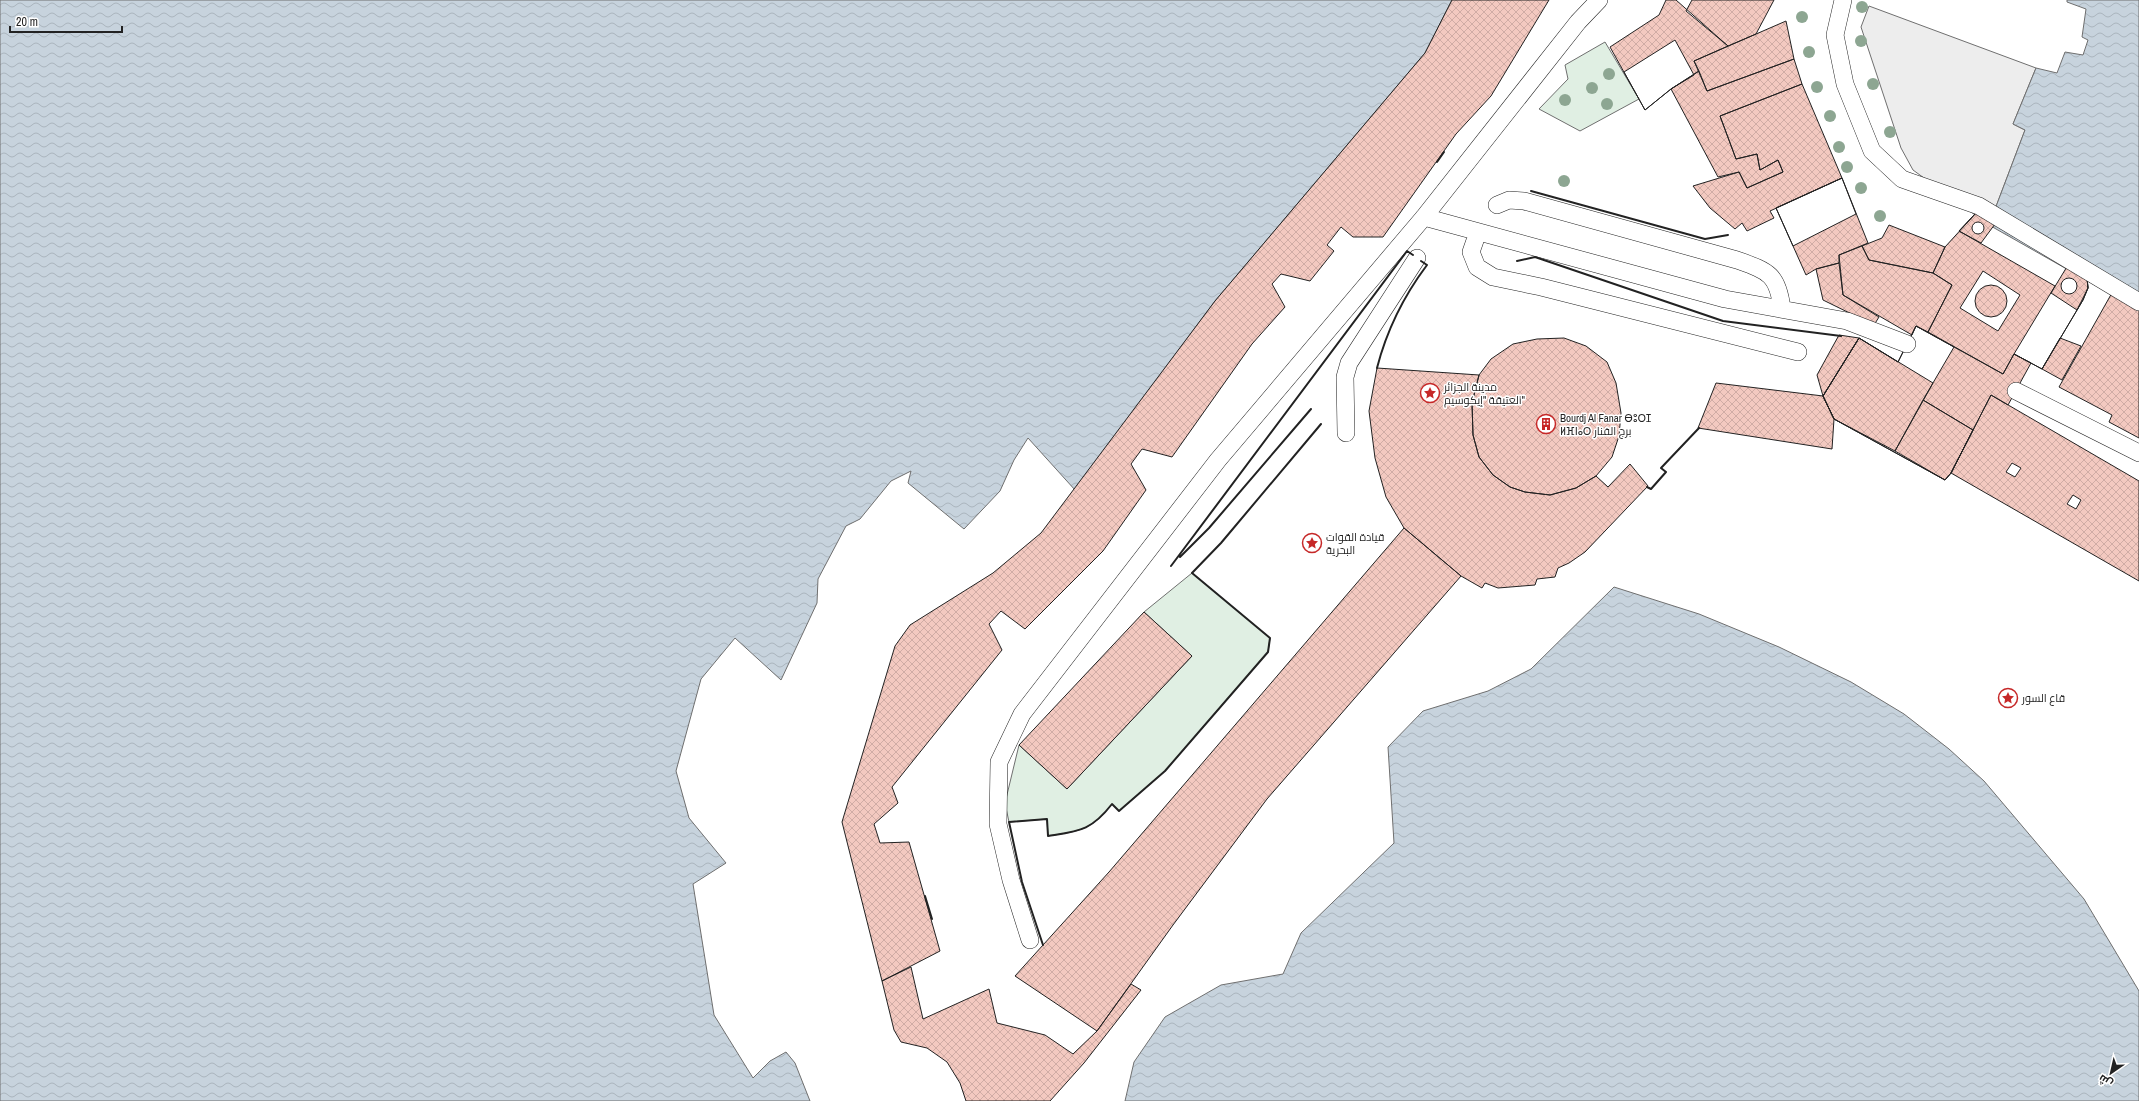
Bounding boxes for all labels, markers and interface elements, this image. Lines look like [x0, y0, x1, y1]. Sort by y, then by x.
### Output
scale bar [10, 8, 122, 34]
text: 20 m [16, 14, 38, 30]
place label: مدينة الجزائر العتيقة "إيكوسيم" [1443, 380, 1525, 408]
place icon: مدينة الجزائر العتيقة "إيكوسيم" [1419, 382, 1441, 404]
place label: Bourdj Al Fanar ⴱⵓⵔⵊ ⵍⴼⵏⴰⵔ برج الفنار [1560, 411, 1652, 439]
building icon: Bourdj Al Fanar ⴱⵓⵔⵊ ⵍⴼⵏⴰⵔ برج الفنار [1535, 413, 1557, 435]
place label: قيادة القوات البحرية [1326, 530, 1384, 557]
place icon: قيادة القوات البحرية [1301, 532, 1323, 554]
place icon: قاع السور [1997, 687, 2019, 709]
place label: قاع السور [2021, 691, 2065, 706]
north arrow [2091, 1053, 2131, 1093]
text: ش [2096, 1072, 2115, 1091]

